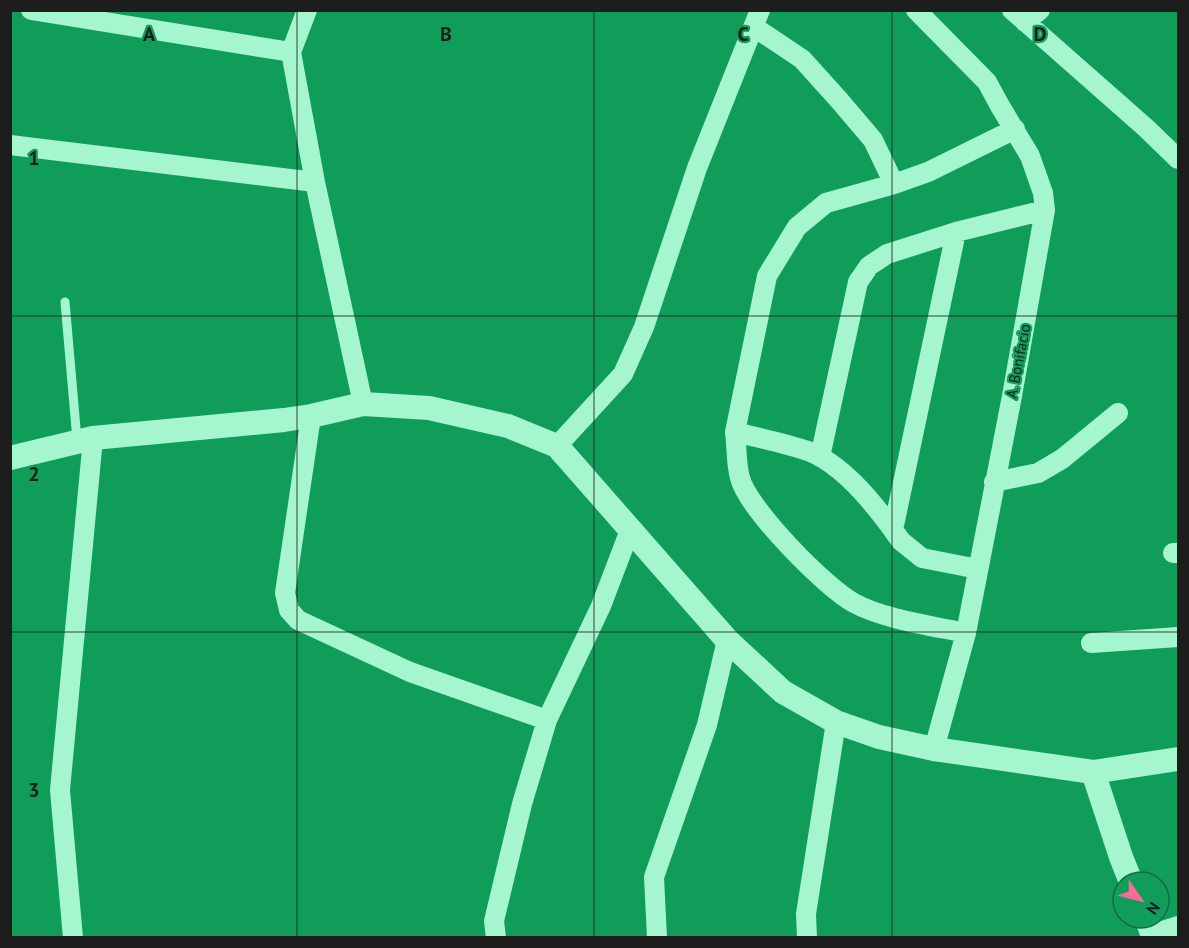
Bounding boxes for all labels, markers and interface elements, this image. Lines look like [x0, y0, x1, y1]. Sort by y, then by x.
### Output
text: A [143, 21, 156, 47]
text: B [440, 21, 452, 47]
text: C [737, 21, 749, 47]
text: D [1034, 21, 1047, 47]
text: 1 [28, 145, 40, 171]
street label: A. Bonifacio [1001, 322, 1035, 400]
text: 2 [28, 461, 40, 487]
text: 3 [28, 777, 40, 803]
north arrow [1111, 870, 1171, 930]
text: N [1142, 899, 1164, 919]

